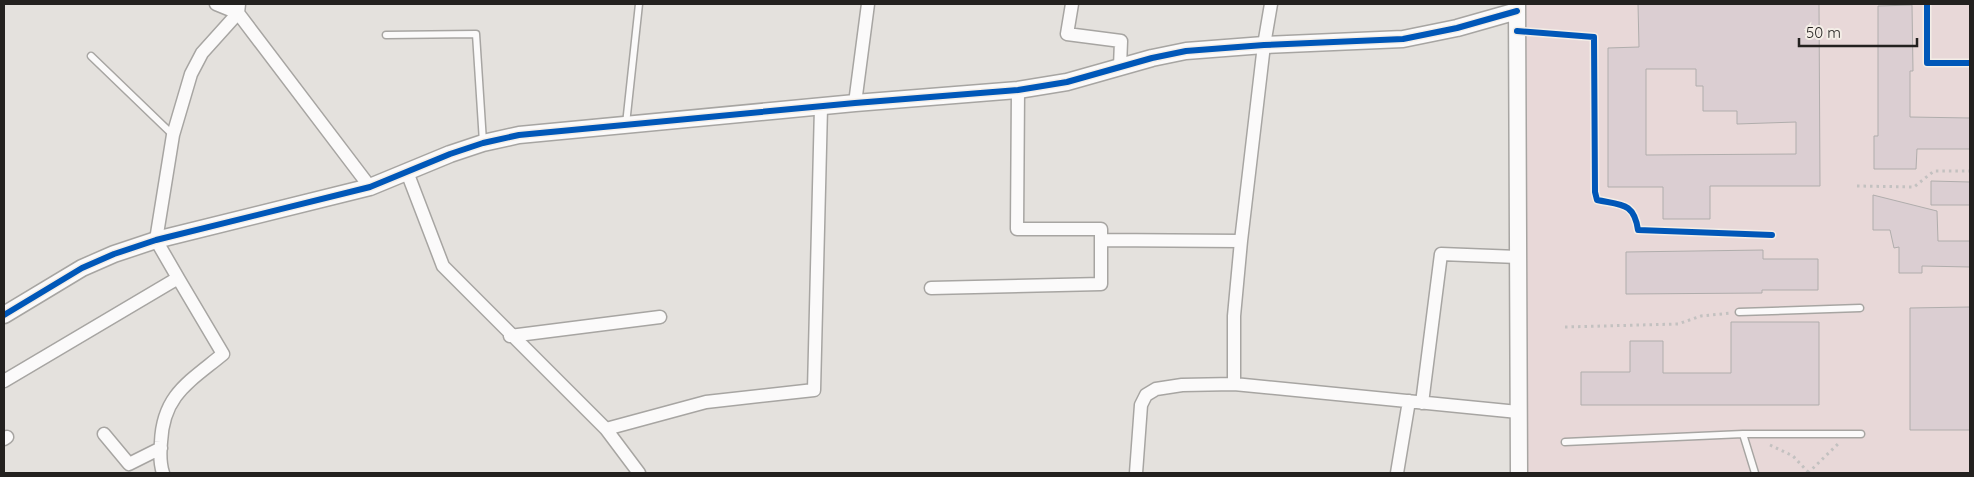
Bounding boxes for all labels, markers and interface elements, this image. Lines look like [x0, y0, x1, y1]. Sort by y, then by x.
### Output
scale bar [1799, 15, 1916, 47]
text: 50 m [1806, 23, 1841, 42]

